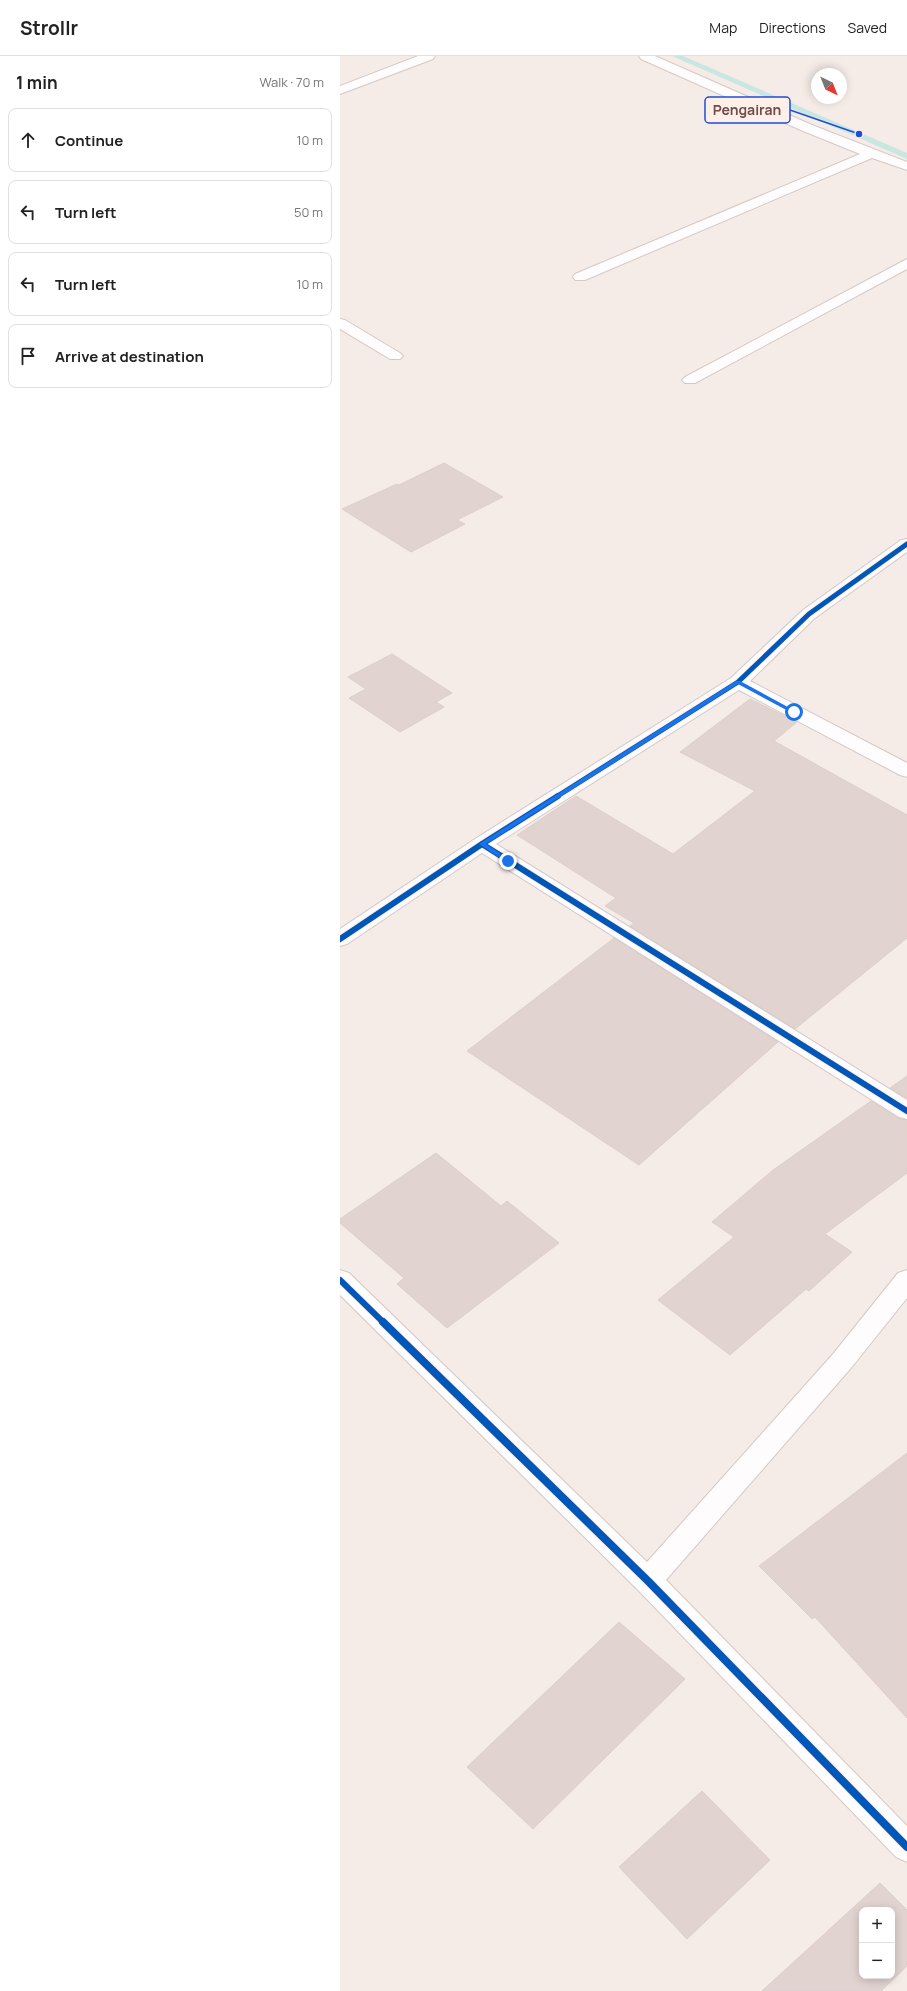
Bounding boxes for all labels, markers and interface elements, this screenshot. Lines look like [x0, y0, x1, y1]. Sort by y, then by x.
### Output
text: Strollr [20, 15, 78, 41]
text: Map [709, 18, 737, 37]
text: Directions [759, 18, 826, 37]
text: Saved [848, 18, 887, 37]
north arrow [811, 68, 847, 104]
text: 1 min [16, 71, 58, 94]
text: Walk · 70 m [259, 73, 324, 91]
callout: Pengairan [705, 97, 790, 123]
text: Pengairan [713, 100, 781, 119]
icon: ahead [17, 129, 39, 151]
text: Continue [55, 130, 123, 151]
text: 10 m [296, 131, 323, 149]
icon: left [17, 201, 39, 223]
text: Turn left [55, 202, 117, 223]
text: 50 m [294, 203, 323, 221]
icon: left [17, 273, 39, 295]
text: Turn left [55, 274, 117, 295]
text: 10 m [296, 275, 323, 293]
icon: arrive [17, 345, 39, 367]
text: Arrive at destination [55, 346, 204, 367]
route start [785, 703, 803, 721]
route end [499, 852, 517, 870]
map controls [859, 1907, 895, 1979]
button: + [859, 1907, 895, 1943]
button: − [859, 1943, 895, 1979]

